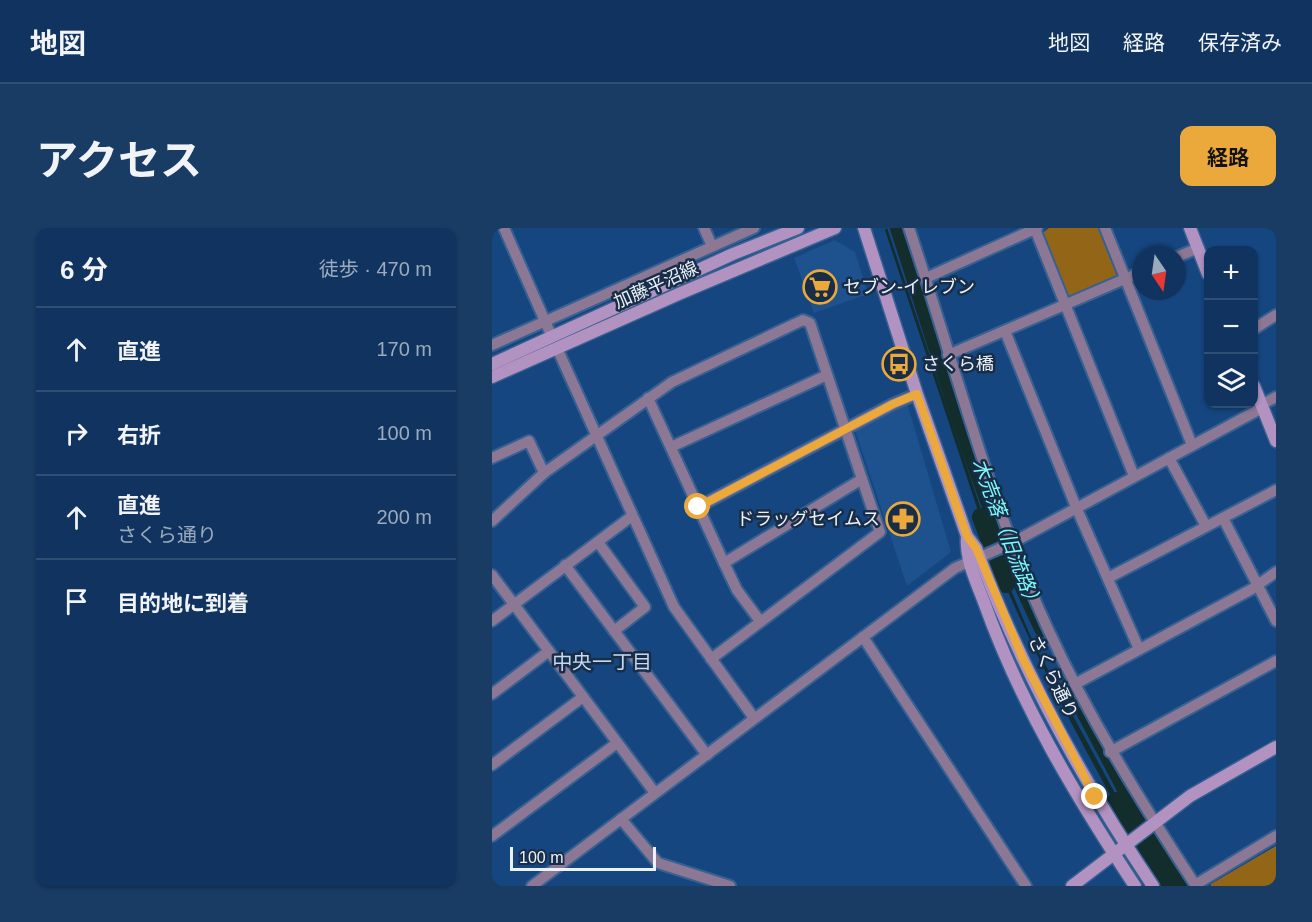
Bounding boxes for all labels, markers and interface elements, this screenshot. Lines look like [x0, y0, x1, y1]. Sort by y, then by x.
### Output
text: 地図 [30, 28, 86, 59]
text: 地図 [1048, 31, 1090, 54]
text: 経路 [1123, 31, 1165, 54]
text: 保存済み [1198, 31, 1282, 54]
button: 経路 [1180, 126, 1276, 186]
text: アクセス [36, 137, 202, 184]
north arrow [1132, 246, 1186, 300]
map controls [1204, 246, 1258, 408]
button: + [1204, 246, 1258, 300]
text: 6 分 [60, 255, 108, 285]
text: 徒歩 · 470 m [319, 258, 432, 280]
street label: 加藤平沼線 [611, 258, 701, 312]
supermarket icon: セブン-イレブン [802, 269, 838, 305]
place label: セブン-イレブン [843, 277, 975, 297]
button: − [1204, 300, 1258, 354]
icon: ahead [60, 333, 93, 366]
text: 170 m [376, 338, 432, 360]
text: 直進 [117, 339, 161, 364]
bus stop icon: さくら橋 [881, 346, 917, 382]
place label: さくら橋 [922, 354, 994, 374]
button: layers [1204, 354, 1258, 408]
icon: right [60, 417, 93, 450]
text: 100 m [376, 422, 432, 444]
text: 右折 [117, 423, 161, 448]
water label: 木売落（旧流路） [968, 455, 1046, 613]
text: 直進 [117, 493, 161, 518]
route start [684, 493, 710, 519]
icon: ahead [60, 501, 93, 534]
pharmacy icon: ドラッグセイムス [885, 501, 921, 537]
text: 200 m [376, 506, 432, 528]
place label: ドラッグセイムス [736, 509, 880, 529]
text: さくら通り [117, 524, 217, 546]
icon: arrive [60, 585, 93, 618]
text: 目的地に到着 [117, 591, 249, 616]
street label: さくら通り [1024, 632, 1082, 722]
district label: 中央一丁目 [552, 651, 652, 673]
route end [1081, 783, 1107, 809]
scale bar [510, 844, 656, 872]
text: 100 m [519, 849, 563, 866]

